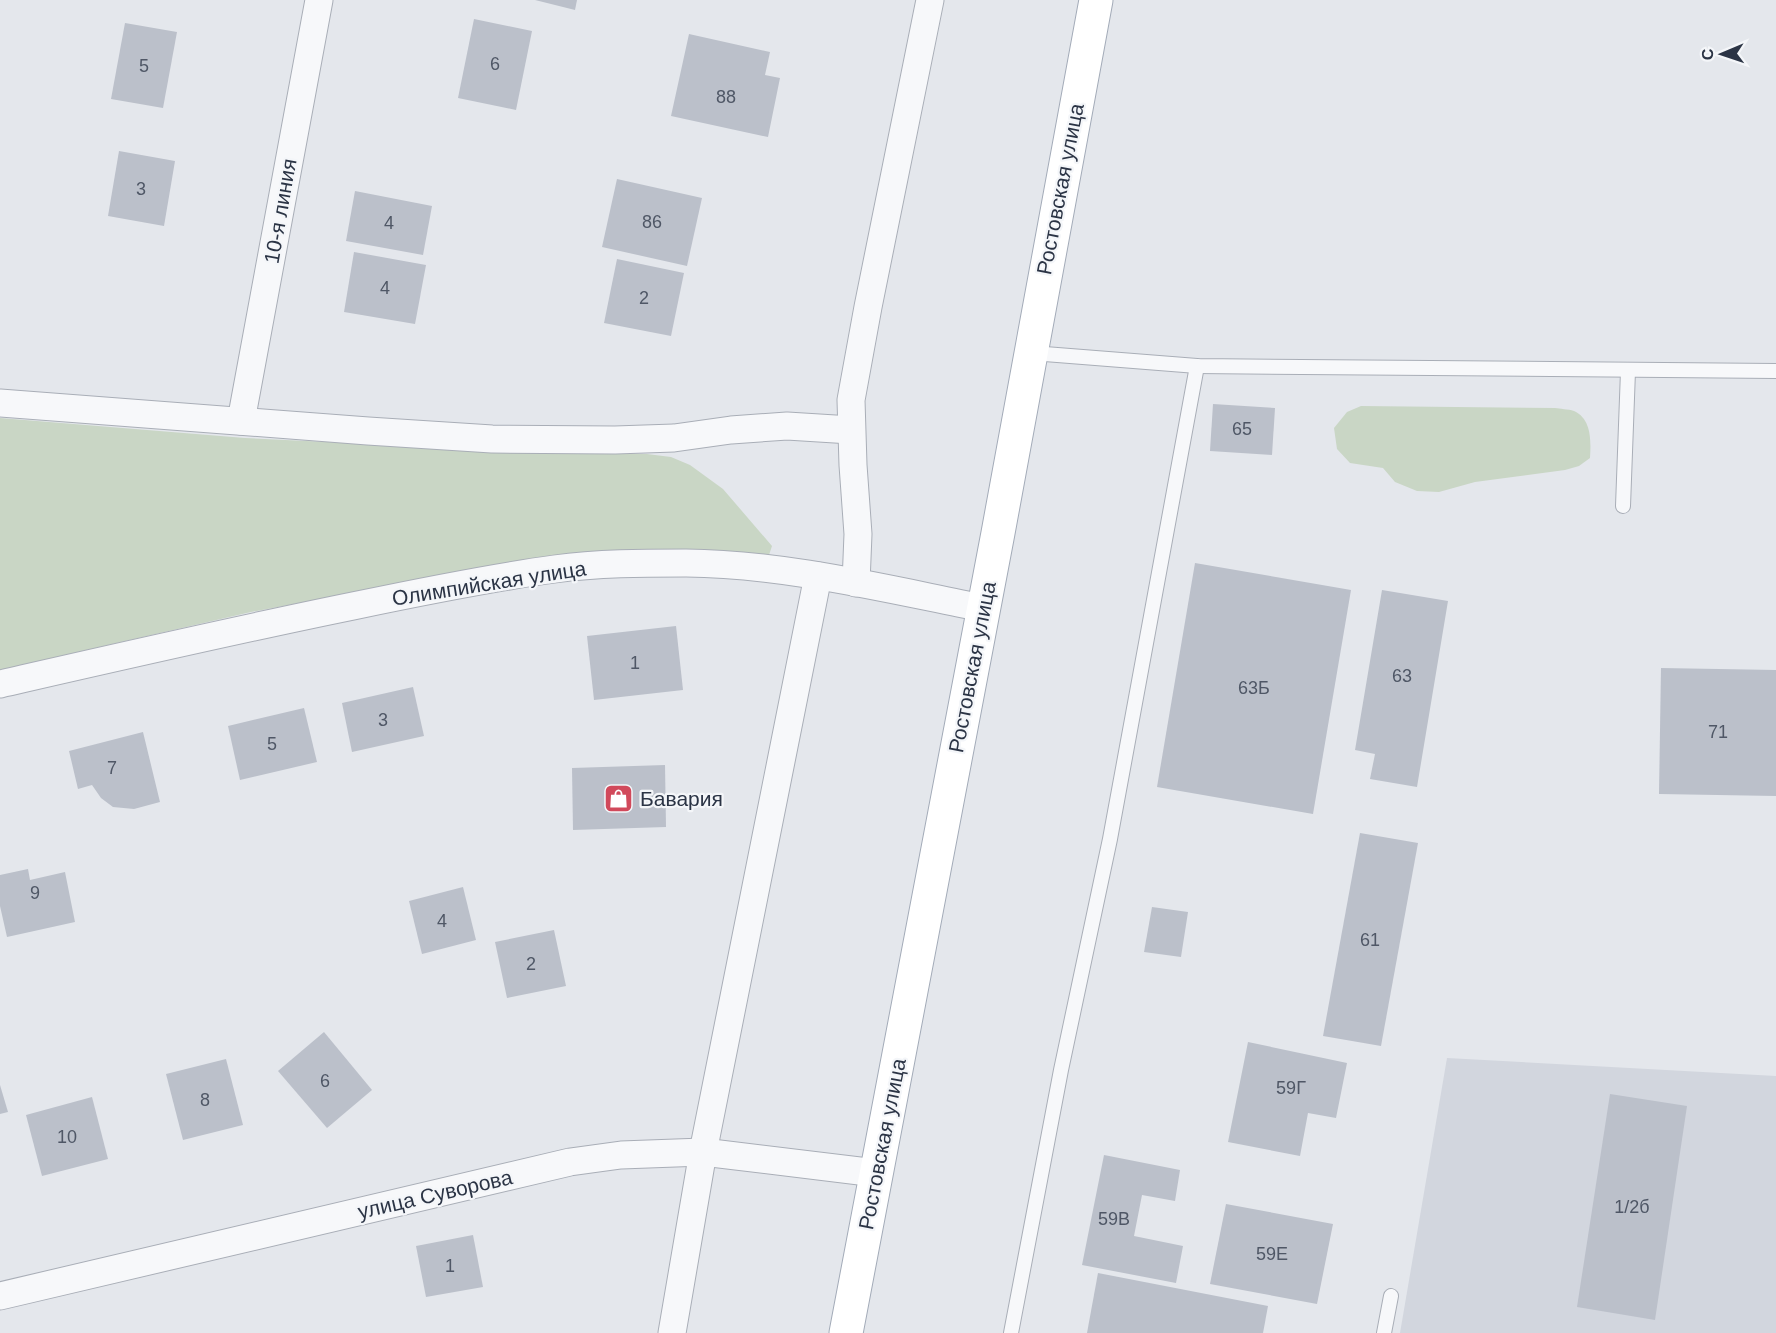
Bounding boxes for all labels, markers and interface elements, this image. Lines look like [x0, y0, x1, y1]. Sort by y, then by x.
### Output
north arrow [1692, 24, 1752, 84]
text: С [1699, 48, 1716, 61]
house number: 6 [490, 54, 500, 74]
house number: 5 [139, 56, 149, 76]
house number: 88 [716, 87, 736, 107]
street label: Ростовская улица [1032, 101, 1088, 277]
street label: 10-я линия [259, 157, 301, 265]
house number: 3 [136, 179, 146, 199]
house number: 86 [642, 212, 662, 232]
house number: 4 [384, 213, 394, 233]
house number: 4 [380, 278, 390, 298]
house number: 2 [639, 288, 649, 308]
house number: 65 [1232, 419, 1252, 439]
street label: Олимпийская улица [390, 556, 588, 610]
street label: Ростовская улица [944, 579, 1000, 755]
house number: 1 [630, 653, 640, 673]
house number: 63 [1392, 666, 1412, 686]
house number: 63Б [1238, 678, 1270, 698]
house number: 3 [378, 710, 388, 730]
house number: 71 [1708, 722, 1728, 742]
house number: 5 [267, 734, 277, 754]
house number: 7 [107, 758, 117, 778]
shop icon: Бавария [603, 782, 635, 814]
place label: Бавария [640, 787, 723, 810]
house number: 9 [30, 883, 40, 903]
house number: 4 [437, 911, 447, 931]
house number: 61 [1360, 930, 1380, 950]
house number: 2 [526, 954, 536, 974]
street label: Ростовская улица [854, 1056, 910, 1232]
house number: 6 [320, 1071, 330, 1091]
house number: 59Г [1276, 1078, 1306, 1098]
house number: 8 [200, 1090, 210, 1110]
house number: 10 [57, 1127, 77, 1147]
street label: улица Суворова [356, 1165, 515, 1223]
house number: 1/2б [1614, 1197, 1650, 1217]
house number: 59В [1098, 1209, 1130, 1229]
house number: 59Е [1256, 1244, 1288, 1264]
house number: 1 [445, 1256, 455, 1276]

